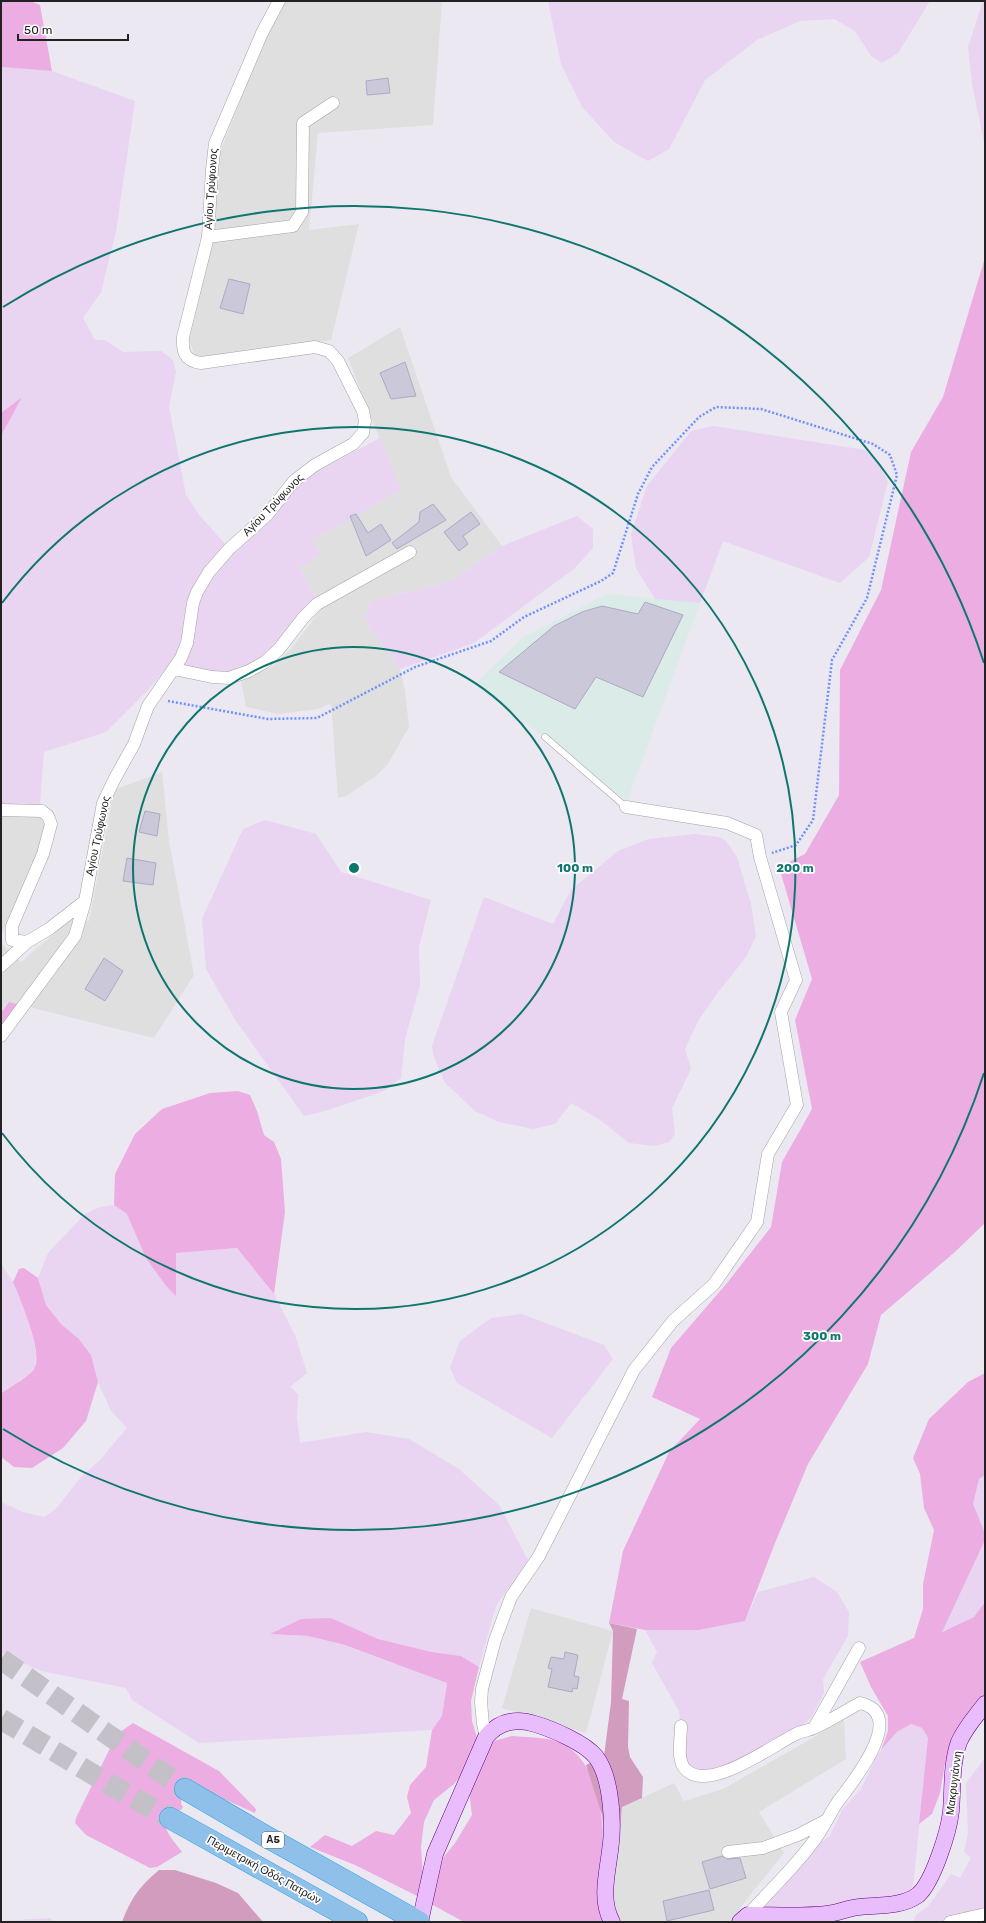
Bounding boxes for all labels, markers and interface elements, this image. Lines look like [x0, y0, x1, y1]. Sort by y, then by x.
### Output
scale bar [18, 16, 128, 42]
text: 50 m [24, 23, 52, 37]
street label: Αγίου Τρύφωνος [202, 148, 220, 230]
street label: Αγίου Τρύφωνος [240, 471, 306, 539]
street label: Αγίου Τρύφωνος [83, 795, 113, 877]
centre of rings [347, 861, 361, 875]
text: 100 m [557, 861, 593, 875]
text: 200 m [776, 861, 814, 875]
text: 300 m [803, 1329, 841, 1343]
street label: Μακρυγιάννη [944, 1750, 964, 1816]
road number: Α5 [262, 1832, 284, 1848]
street label: Περιμετρική Οδός Πατρών [205, 1833, 324, 1907]

